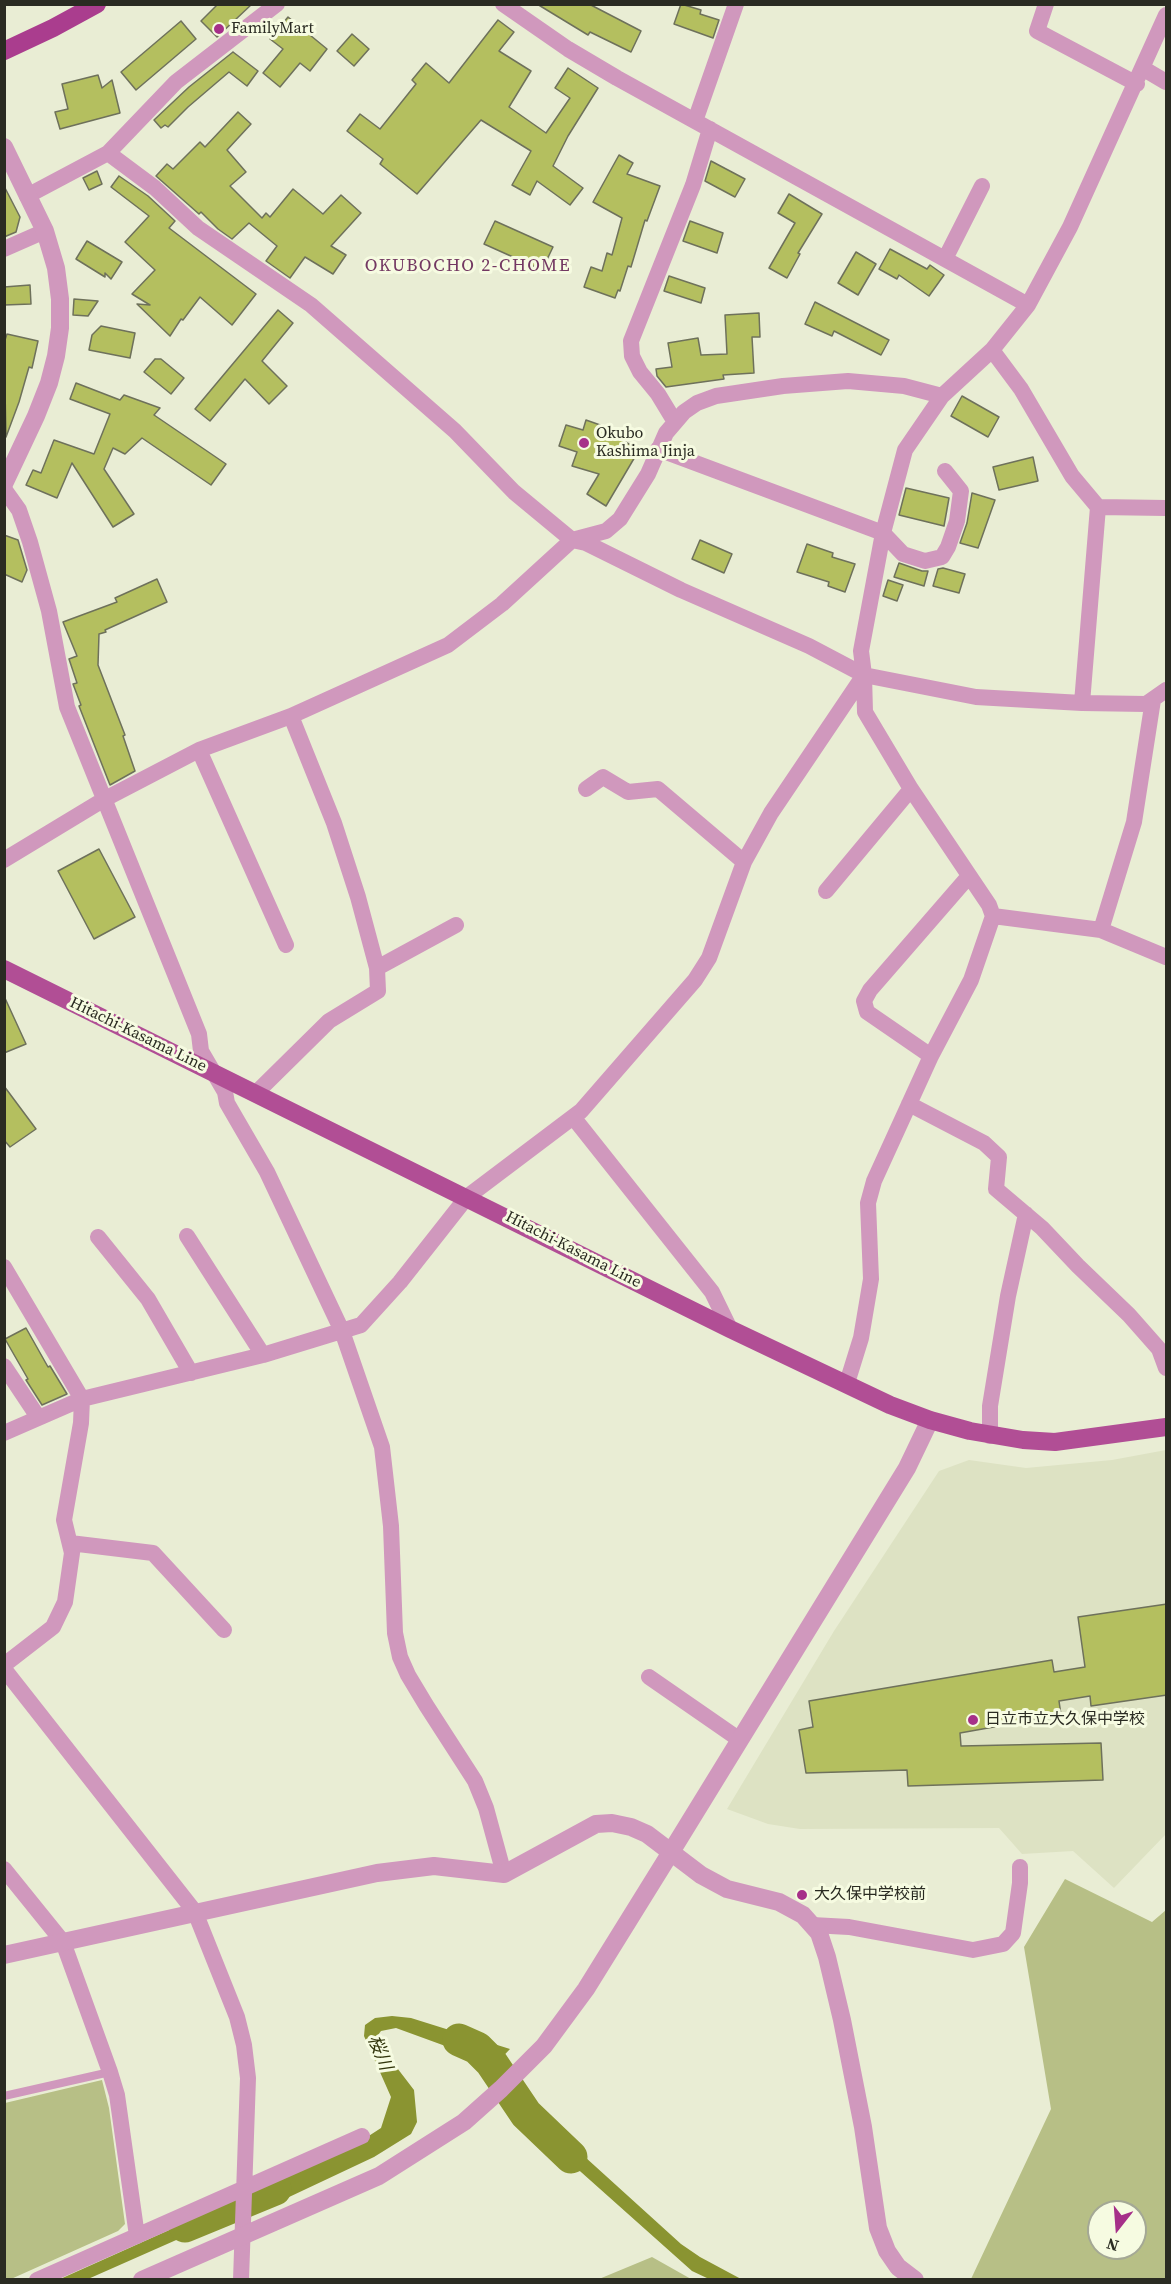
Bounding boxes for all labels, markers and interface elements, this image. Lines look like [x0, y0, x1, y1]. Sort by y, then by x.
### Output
place label: FamilyMart [231, 19, 314, 39]
marker: FamilyMart [212, 22, 226, 36]
district label: OKUBOCHO 2-CHOME [365, 255, 571, 277]
place label: Okubo Kashima Jinja [596, 424, 695, 462]
marker: Okubo Kashima Jinja [577, 436, 591, 450]
street label: Hitachi-Kasama Line [66, 994, 210, 1076]
street label: Hitachi-Kasama Line [502, 1207, 644, 1293]
place label: 日立市立大久保中学校 [985, 1710, 1145, 1730]
marker: 日立市立大久保中学校 [966, 1713, 980, 1727]
place label: 大久保中学校前 [814, 1885, 926, 1905]
marker: 大久保中学校前 [795, 1888, 809, 1902]
water label: 桜川 [362, 2032, 396, 2074]
north arrow [1087, 2200, 1147, 2260]
text: N [1104, 2233, 1121, 2258]

